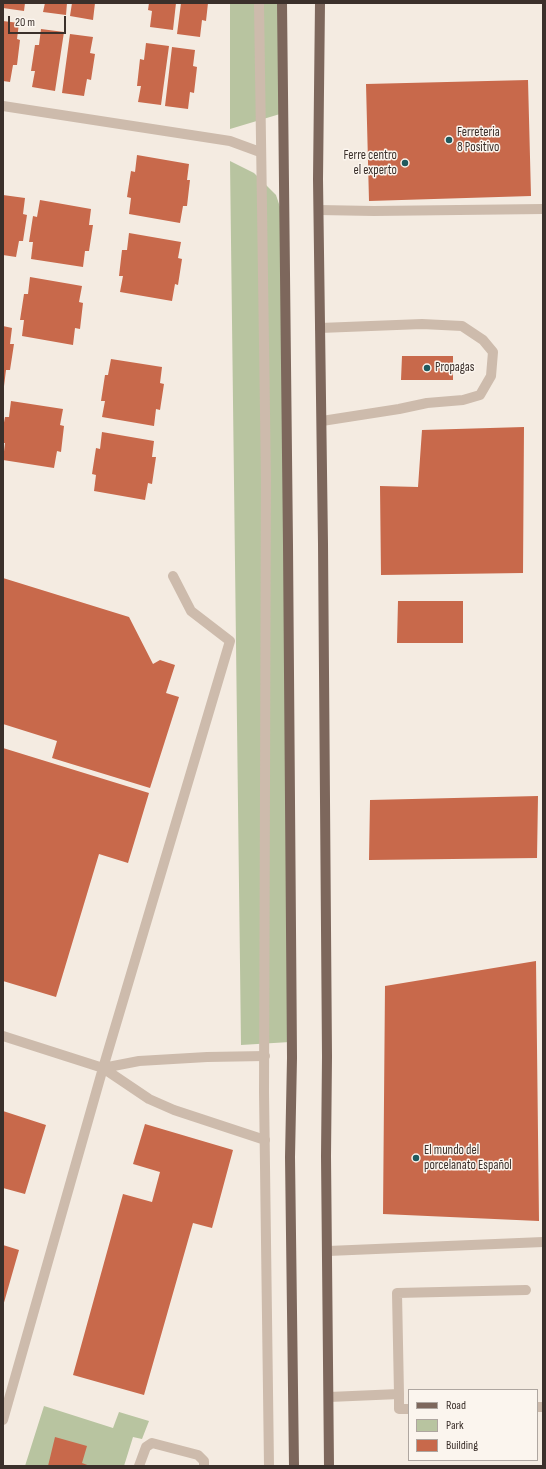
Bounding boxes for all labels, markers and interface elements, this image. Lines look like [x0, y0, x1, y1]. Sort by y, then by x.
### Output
scale bar [10, 8, 68, 34]
text: 20 m [15, 15, 35, 30]
place label: Ferreteria 8 Positivo [457, 125, 500, 156]
marker: Ferreteria 8 Positivo [444, 135, 454, 145]
place label: Ferre centro el experto [344, 148, 397, 179]
marker: Ferre centro el experto [400, 158, 410, 168]
place label: Propagas [435, 360, 474, 376]
marker: Propagas [422, 363, 432, 373]
place label: El mundo del porcelanato Español [424, 1143, 512, 1174]
marker: El mundo del porcelanato Español [411, 1153, 421, 1163]
legend [408, 1389, 538, 1461]
text: Road [446, 1398, 466, 1413]
text: Park [446, 1418, 464, 1433]
text: Building [446, 1438, 478, 1453]

